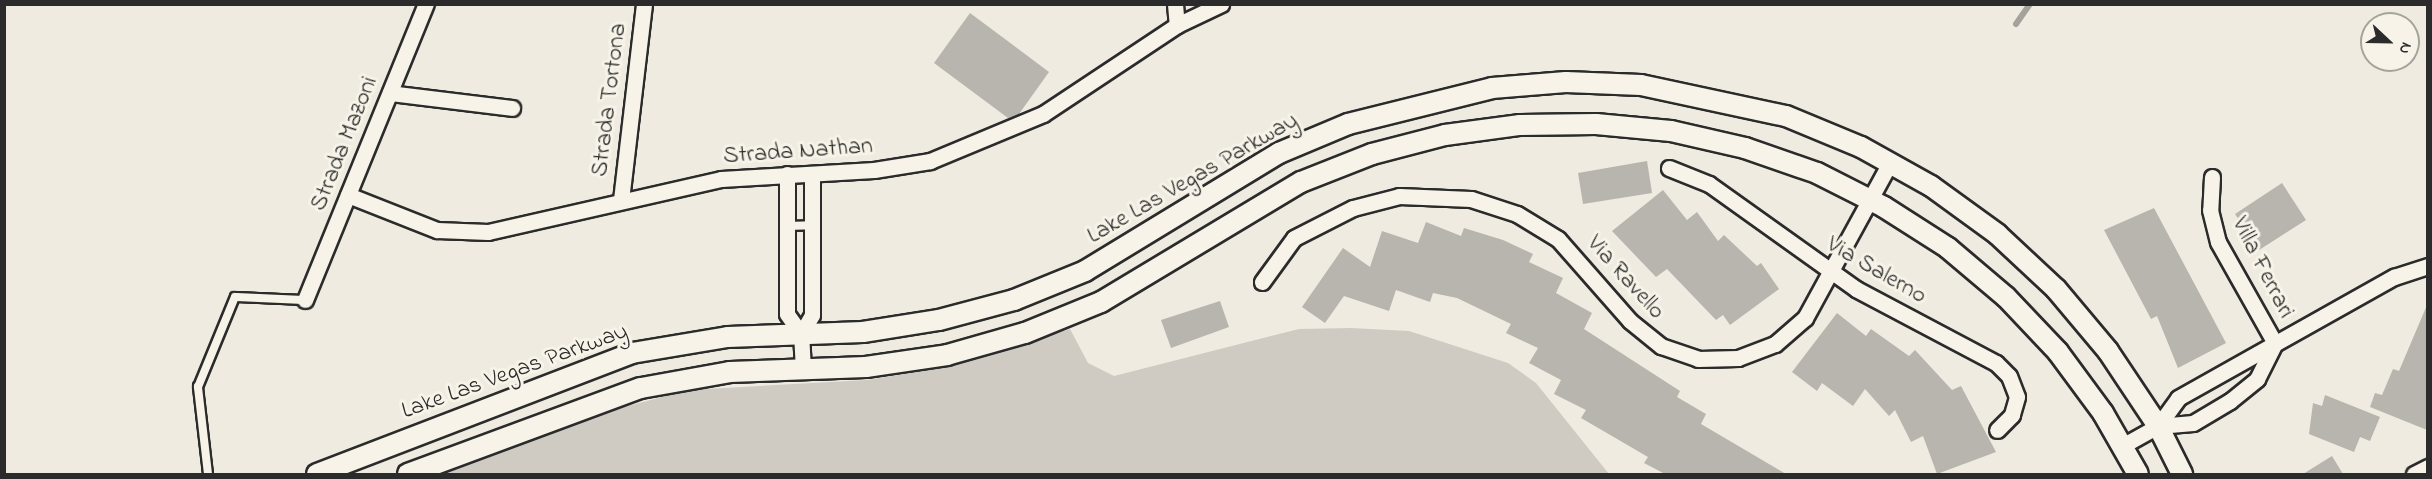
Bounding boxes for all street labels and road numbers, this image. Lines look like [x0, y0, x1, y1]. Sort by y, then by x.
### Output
street label: Strada Tortona [586, 22, 634, 178]
street label: Strada Mazoni [305, 73, 385, 215]
street label: Lake Las Vegas Parkway [1082, 107, 1304, 251]
street label: Strada Nathan [722, 132, 874, 172]
street label: Villa Ferrari [2224, 213, 2300, 323]
street label: Via Ravello [1580, 230, 1670, 326]
street label: Via Salerno [1821, 231, 1931, 311]
street label: Lake Las Vegas Parkway [398, 318, 632, 426]

